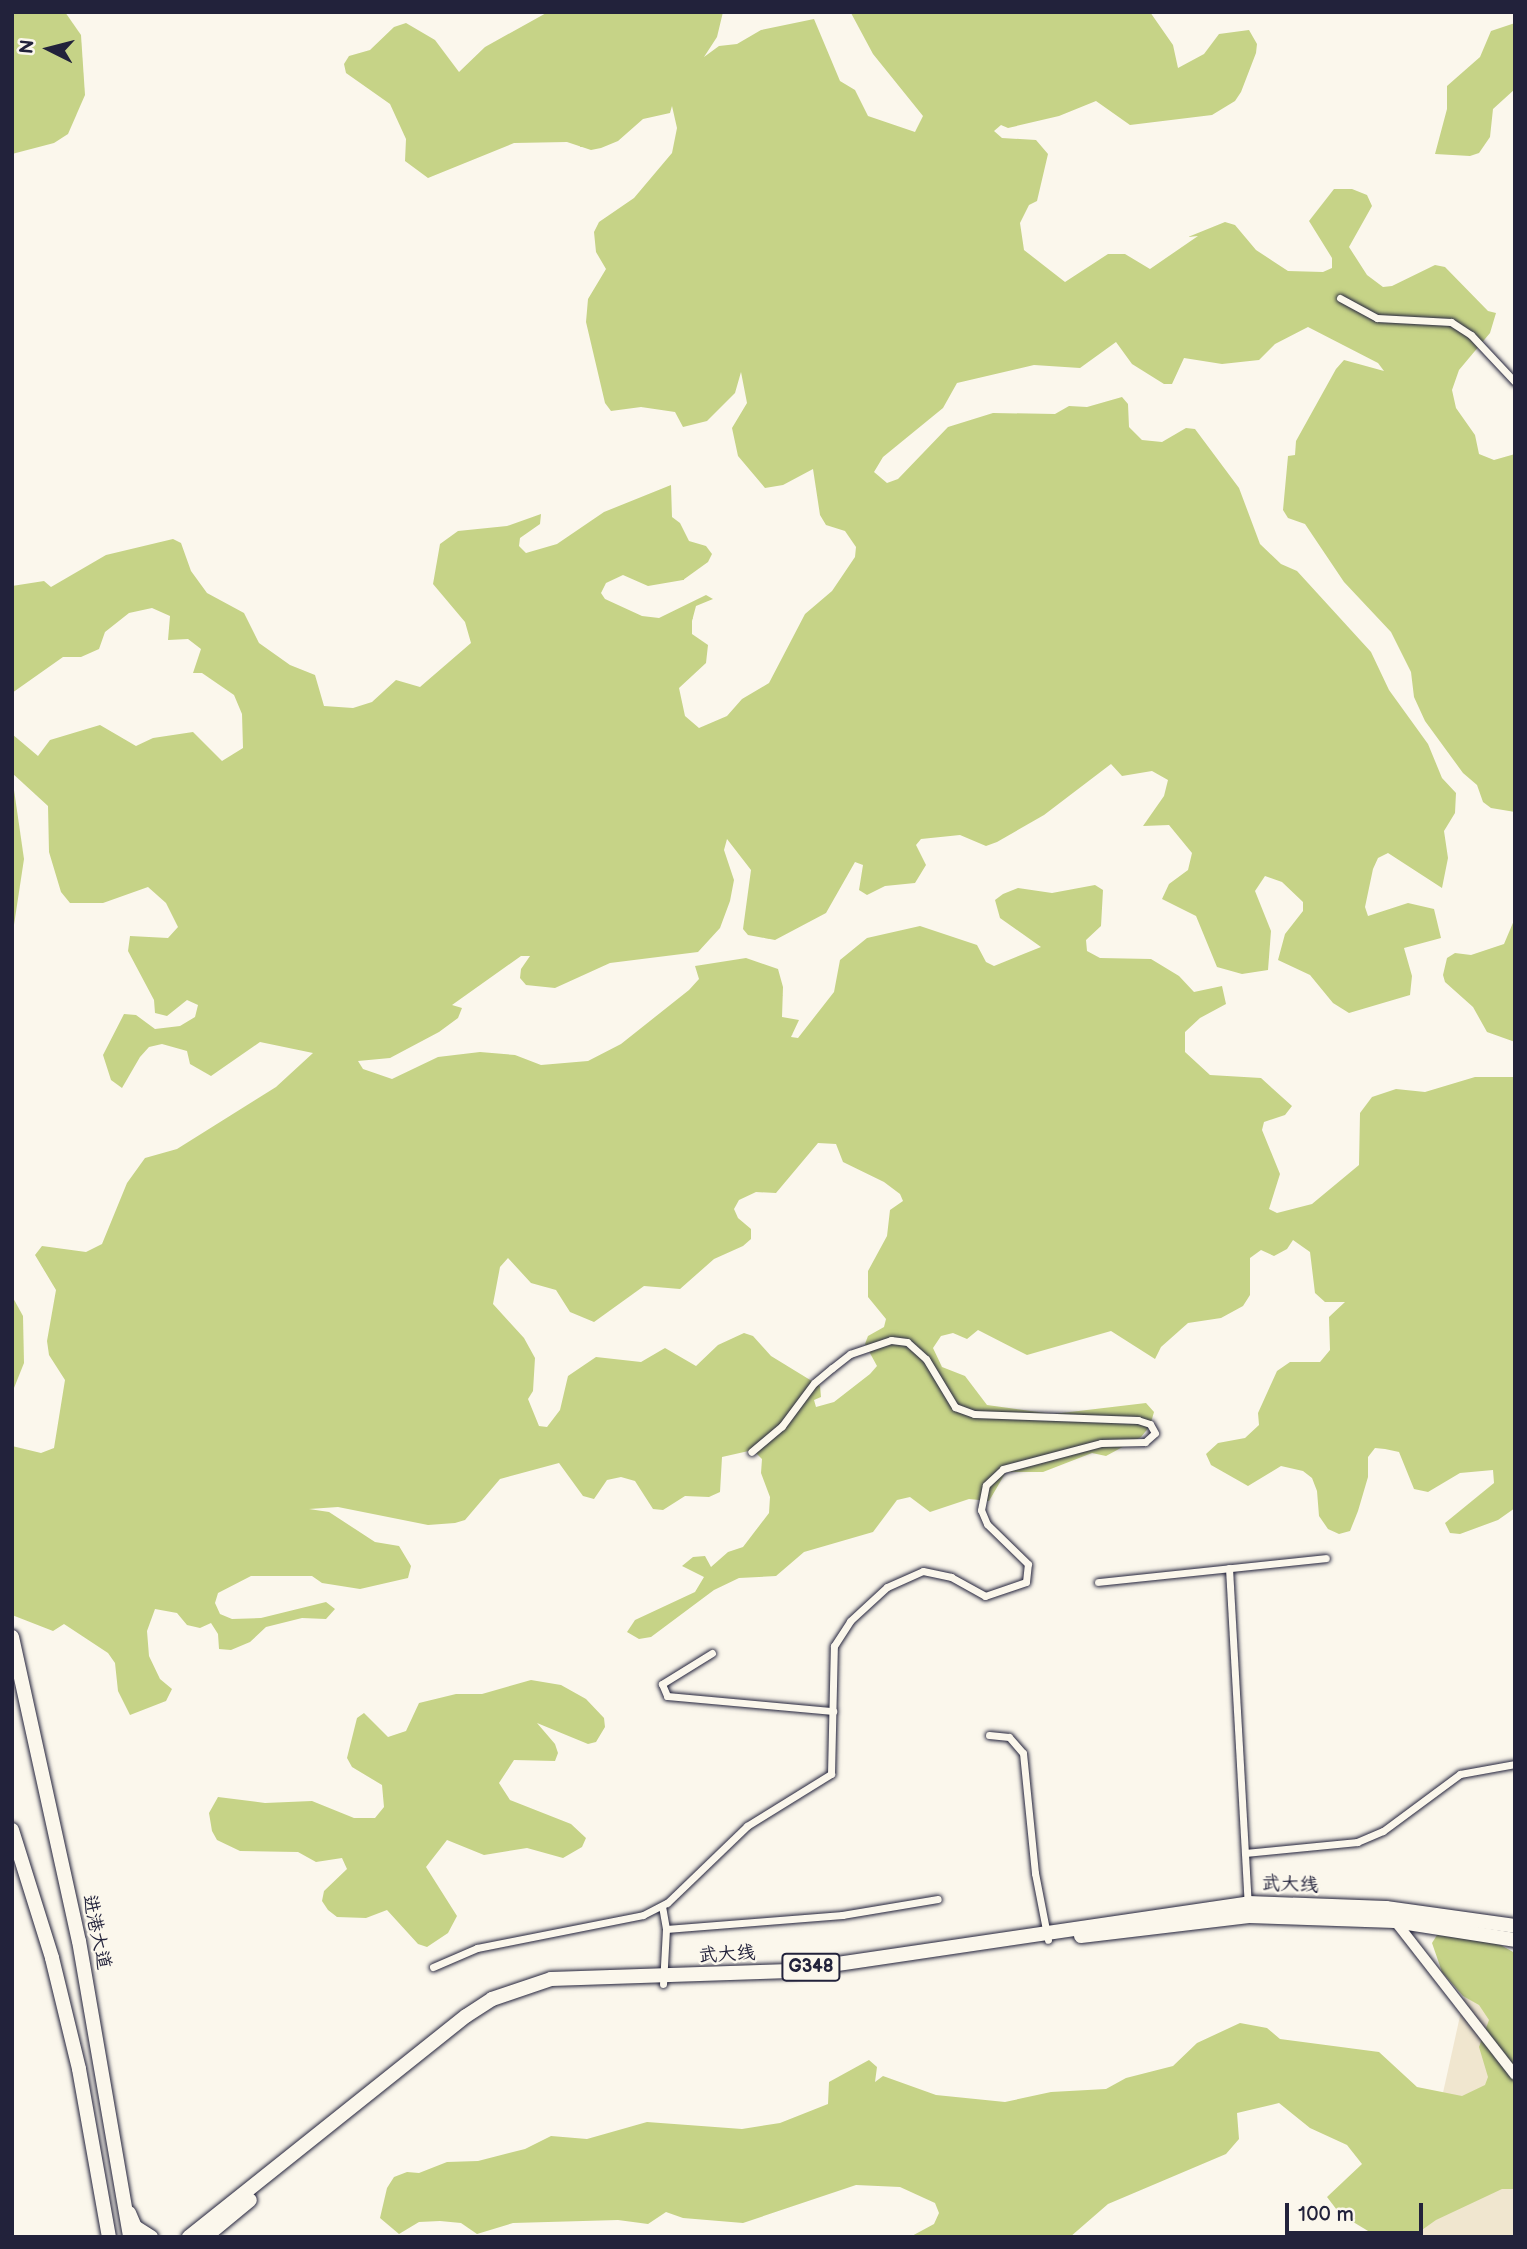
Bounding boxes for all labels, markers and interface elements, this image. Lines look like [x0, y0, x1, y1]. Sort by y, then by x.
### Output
north arrow [14, 14, 84, 84]
text: N [15, 38, 40, 55]
street label: 武大线 [1261, 1873, 1319, 1897]
street label: 进港大道 [77, 1892, 115, 1972]
street label: 武大线 [698, 1942, 756, 1968]
road number: G348 [781, 1952, 841, 1982]
scale bar [1289, 2190, 1427, 2234]
text: 100 m [1298, 2202, 1354, 2227]

